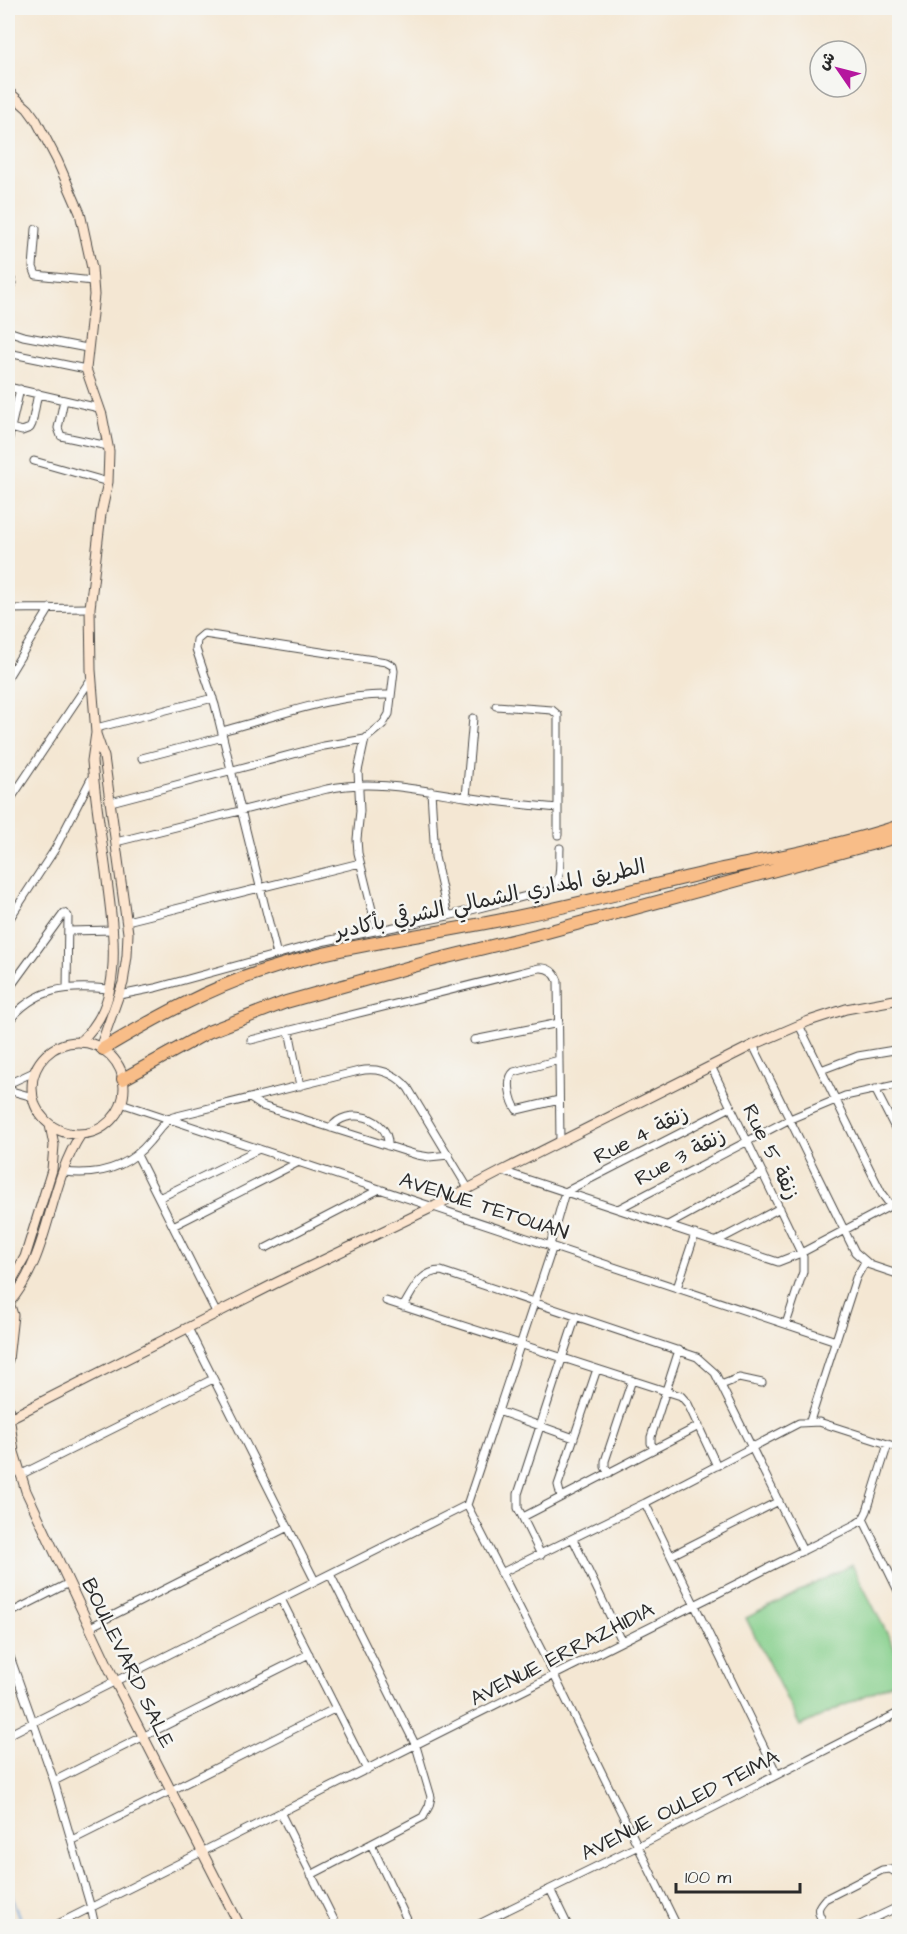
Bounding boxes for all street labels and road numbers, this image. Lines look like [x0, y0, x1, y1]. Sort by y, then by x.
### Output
street label: الطريق المداري الشمالي الشرقي بأكادير [330, 852, 649, 950]
street label: Rue 4 زنقة [589, 1099, 693, 1171]
street label: Rue 5 زنقة [735, 1099, 807, 1205]
street label: Rue 3 زنقة [630, 1121, 730, 1193]
street label: AVENUE TETOUAN [396, 1165, 572, 1247]
street label: BOULEVARD SALE [74, 1573, 182, 1753]
street label: AVENUE ERRAZHIDIA [465, 1595, 660, 1713]
street label: AVENUE OULED TEIMA [576, 1742, 785, 1868]

